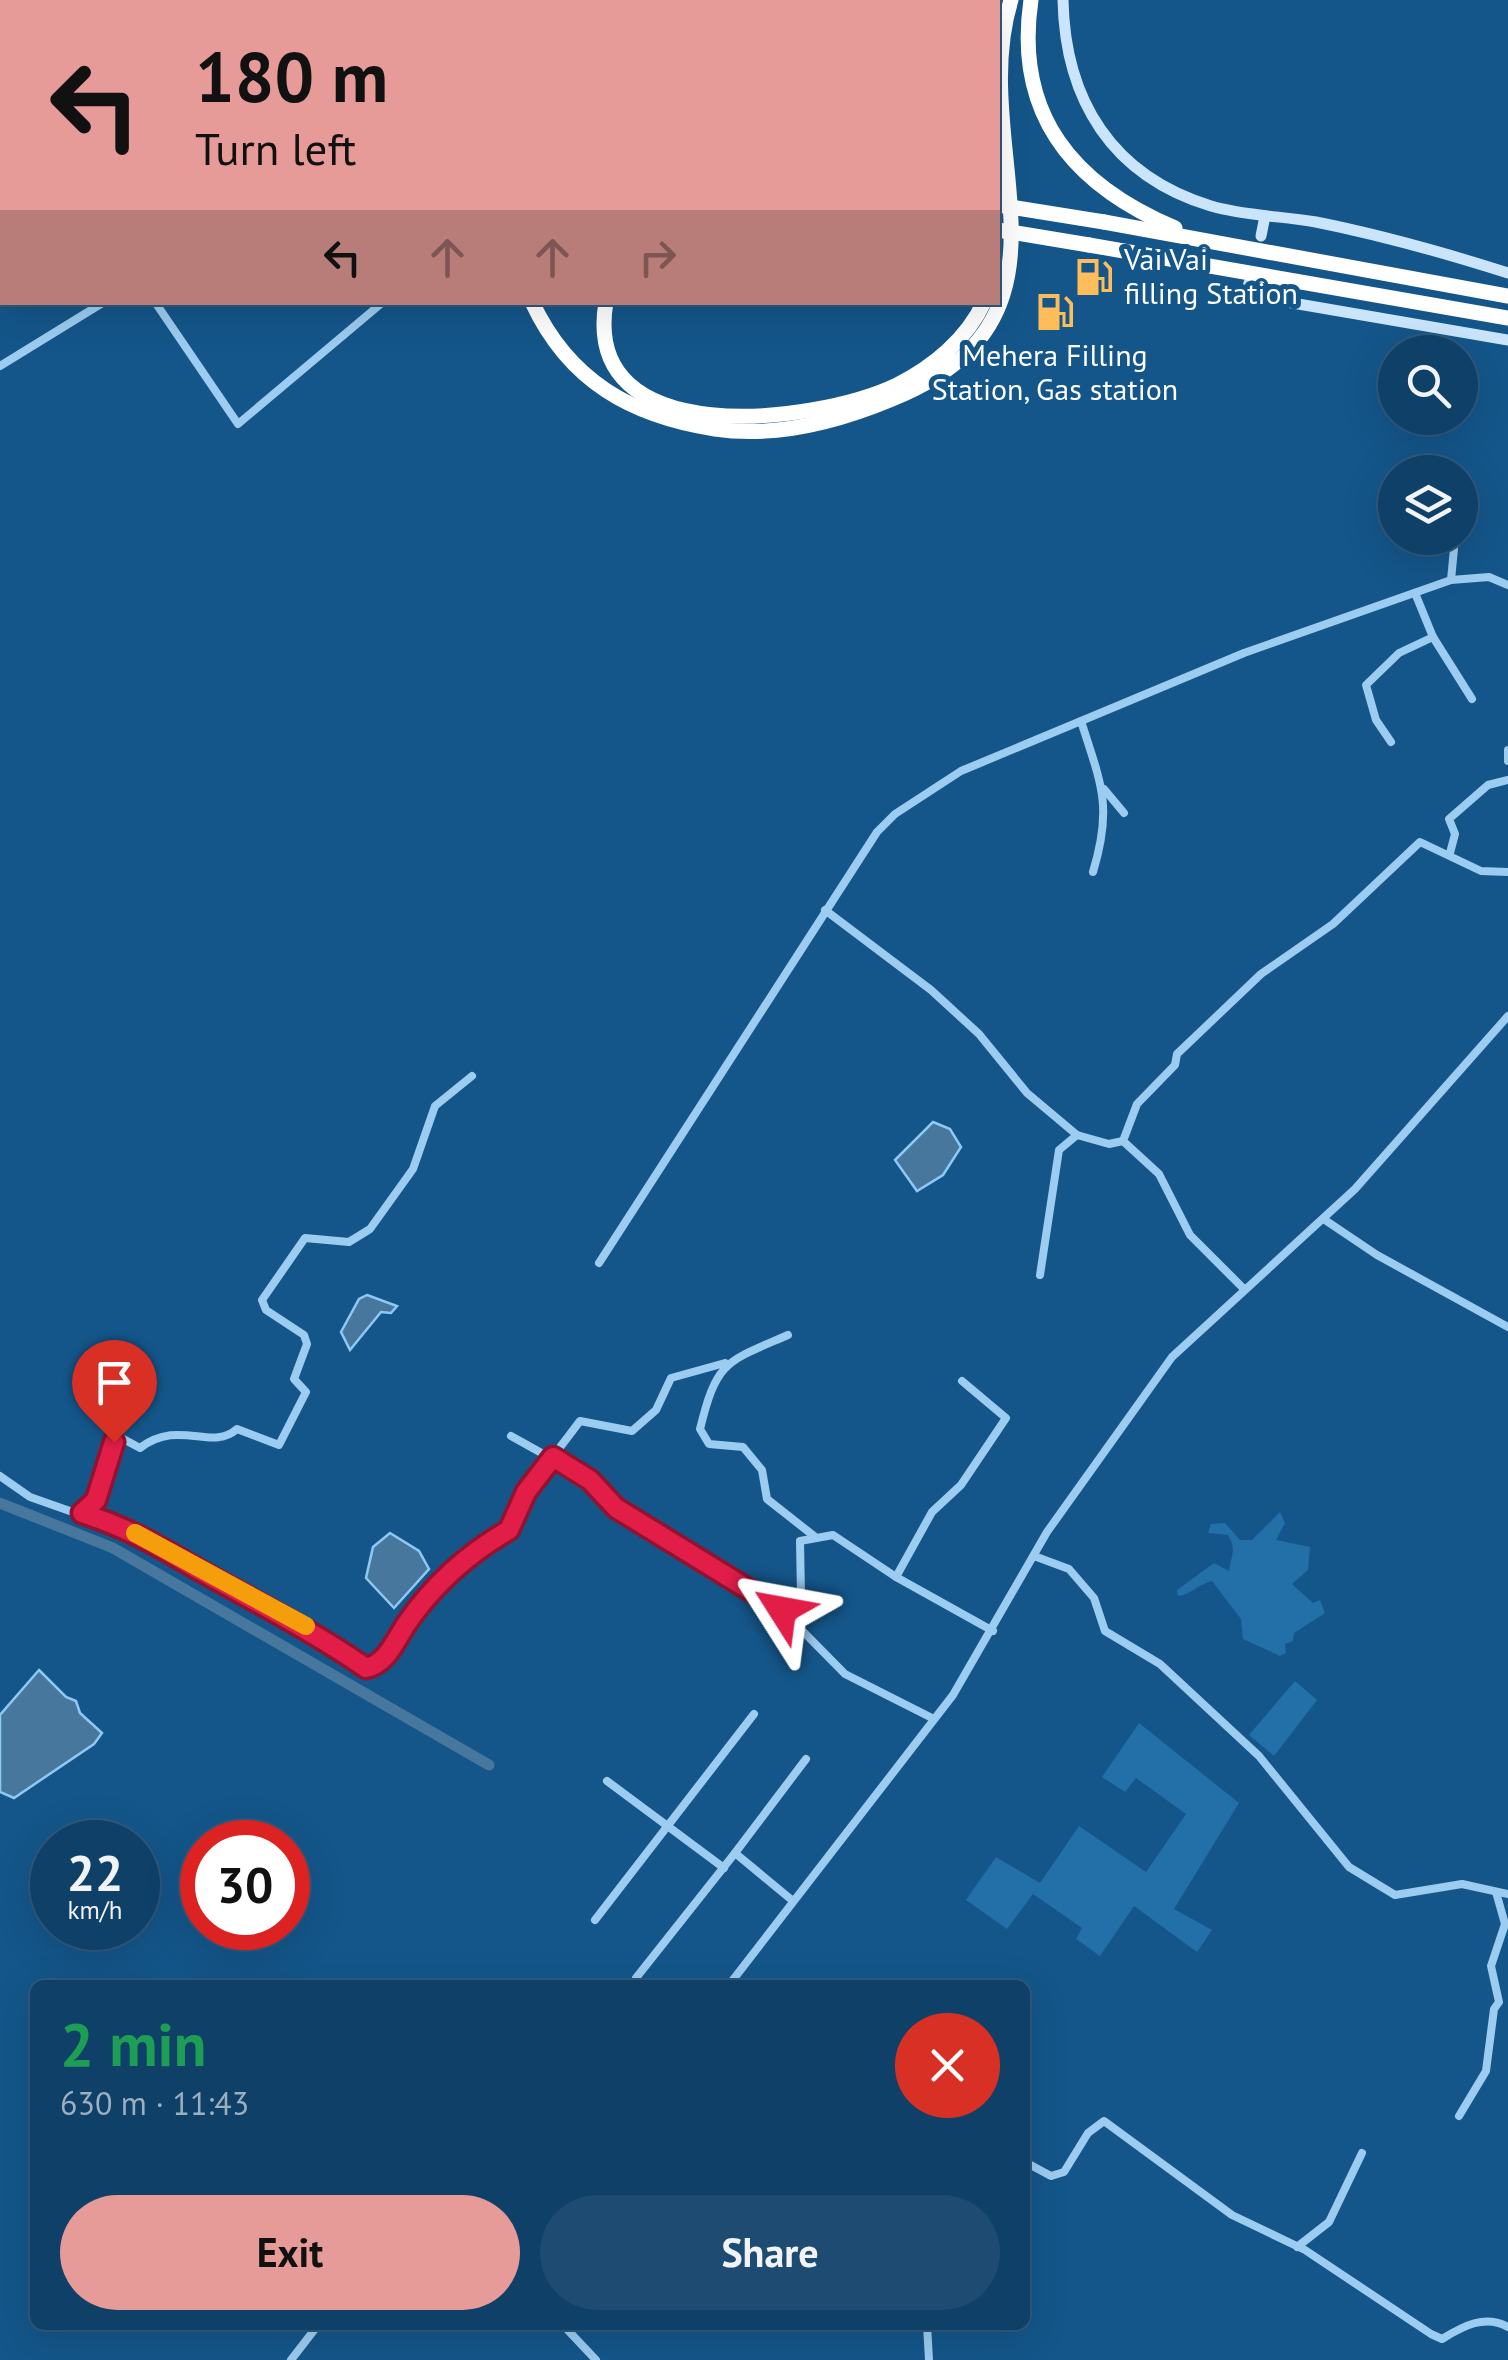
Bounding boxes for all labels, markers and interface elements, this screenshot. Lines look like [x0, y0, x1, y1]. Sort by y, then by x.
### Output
text: 180 m [195, 31, 388, 121]
icon: left [30, 40, 160, 170]
text: Turn left [195, 119, 356, 177]
icon: left [315, 230, 370, 285]
icon: ahead [420, 230, 475, 285]
icon: ahead [525, 230, 580, 285]
icon: right [630, 230, 685, 285]
place label: Vai Vai filling Station [1123, 239, 1298, 312]
fuel station icon: Vai Vai filling Station [1073, 256, 1115, 298]
fuel station icon: Mehera Filling Station, Gas station [1034, 291, 1076, 333]
place label: Mehera Filling Station, Gas station [932, 335, 1178, 408]
map controls [1378, 335, 1478, 555]
button: search [1378, 335, 1478, 435]
button: layers [1378, 455, 1478, 555]
pin [72, 1340, 157, 1443]
icon: arrive [87, 1355, 142, 1410]
position arrow [730, 1558, 834, 1662]
speed limit sign: 30 [180, 1820, 310, 1950]
text: 22 [67, 1840, 123, 1905]
text: km/h [68, 1894, 122, 1926]
text: 2 min [60, 2005, 206, 2083]
button: close [895, 2013, 1000, 2118]
text: 630 m · 11:43 [60, 2082, 249, 2124]
button: Exit [60, 2195, 520, 2310]
button: Share [540, 2195, 1000, 2310]

